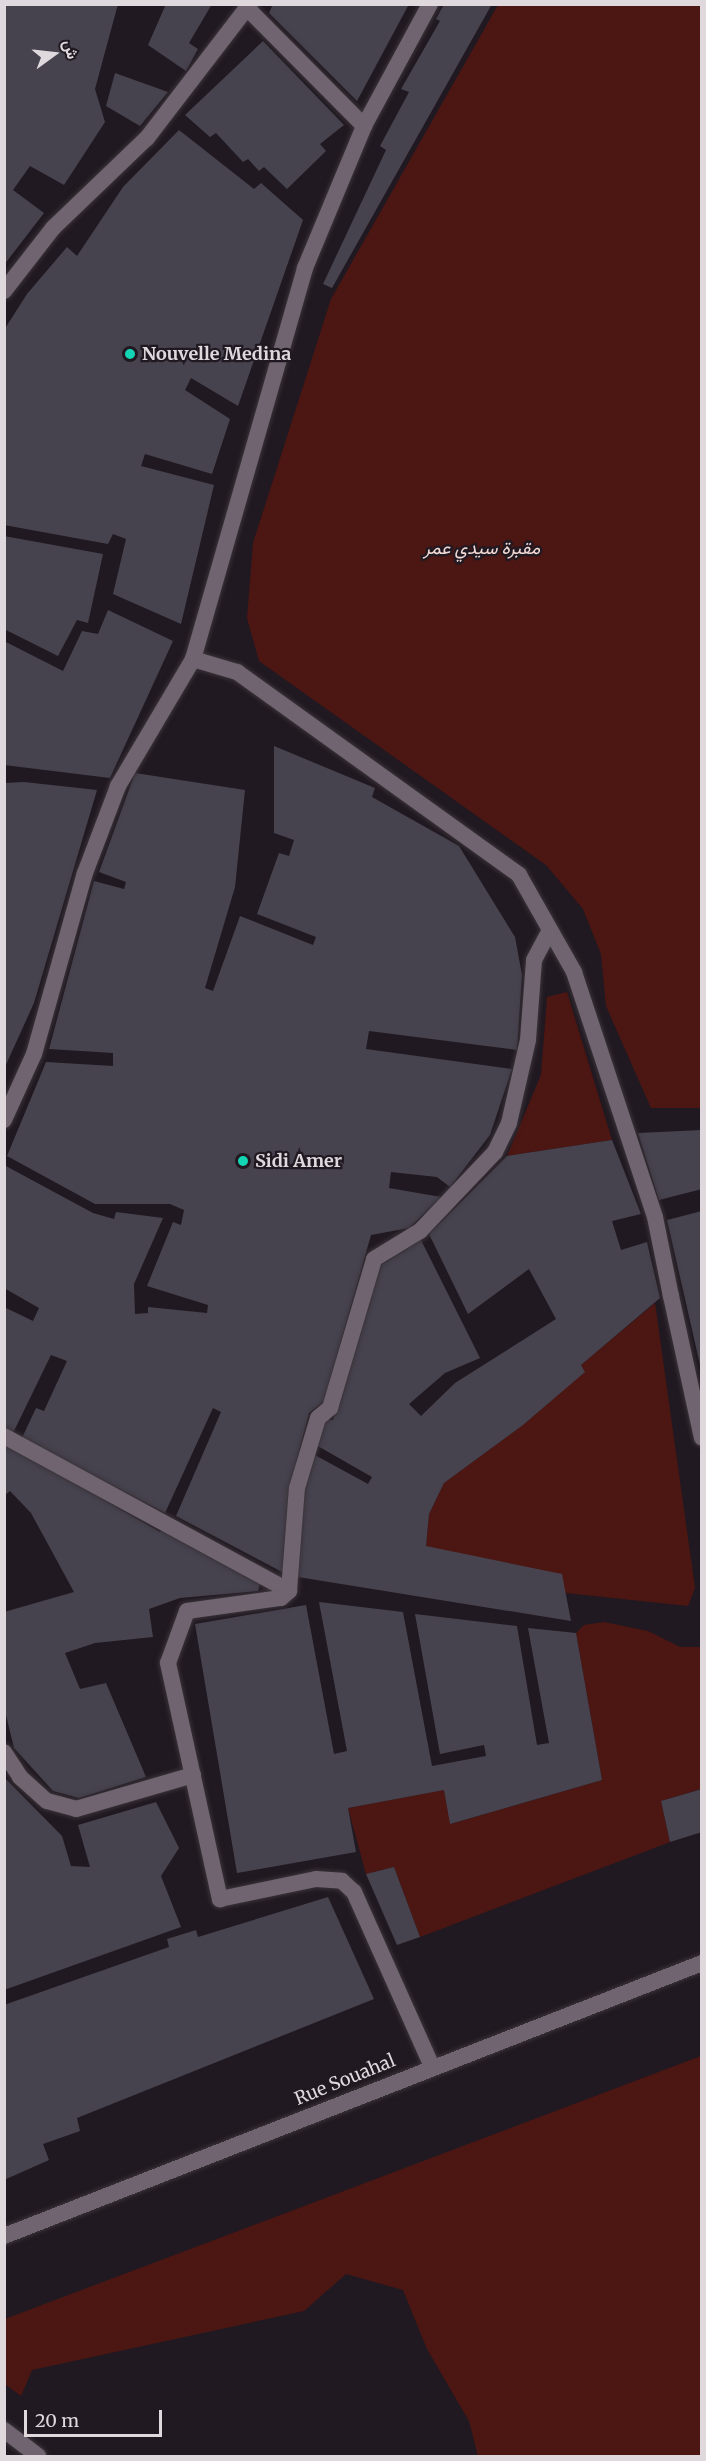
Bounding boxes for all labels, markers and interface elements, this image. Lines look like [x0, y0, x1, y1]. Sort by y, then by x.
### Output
north arrow [24, 24, 84, 84]
text: ش [59, 37, 84, 61]
place label: Nouvelle Medina [142, 343, 291, 365]
marker: Nouvelle Medina [123, 347, 137, 361]
park label: مقبرة سيدي عمر [424, 537, 540, 559]
place label: Sidi Amer [255, 1150, 342, 1172]
marker: Sidi Amer [236, 1154, 250, 1168]
street label: Rue Souahal [291, 2050, 399, 2110]
scale bar [27, 2398, 165, 2436]
text: 20 m [35, 2409, 79, 2432]

